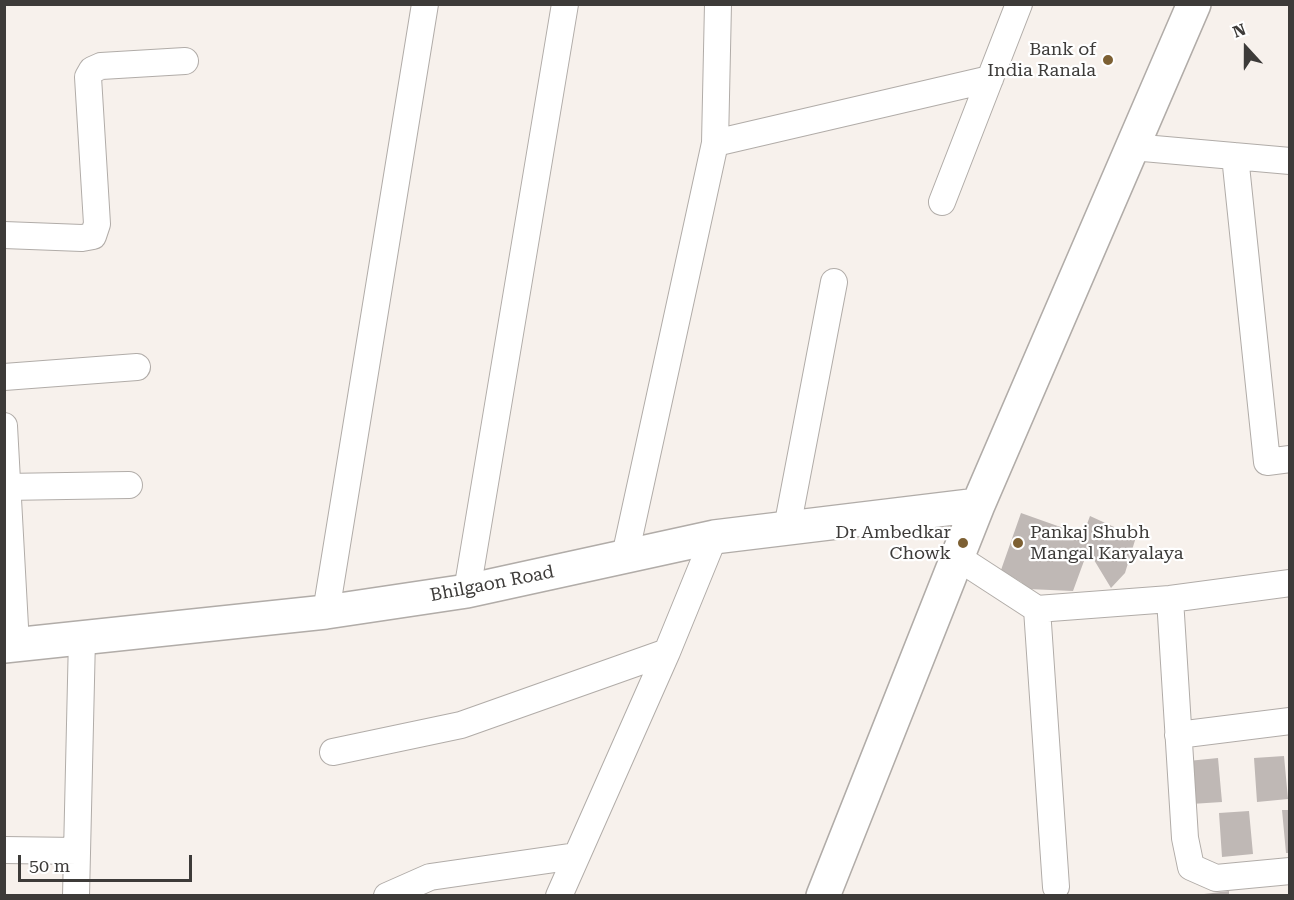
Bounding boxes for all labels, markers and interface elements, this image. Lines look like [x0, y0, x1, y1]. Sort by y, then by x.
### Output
north arrow [1216, 18, 1276, 78]
text: N [1230, 20, 1249, 42]
place label: Bank of India Ranala [987, 39, 1096, 82]
marker: Bank of India Ranala [1101, 53, 1115, 67]
place label: Dr Ambedkar Chowk [835, 522, 951, 564]
place label: Pankaj Shubh Mangal Karyalaya [1030, 522, 1183, 564]
marker: Dr Ambedkar Chowk [956, 536, 970, 550]
marker: Pankaj Shubh Mangal Karyalaya [1011, 536, 1025, 550]
street label: Bhilgaon Road [428, 561, 556, 607]
scale bar [21, 843, 195, 881]
text: 50 m [29, 855, 70, 876]

